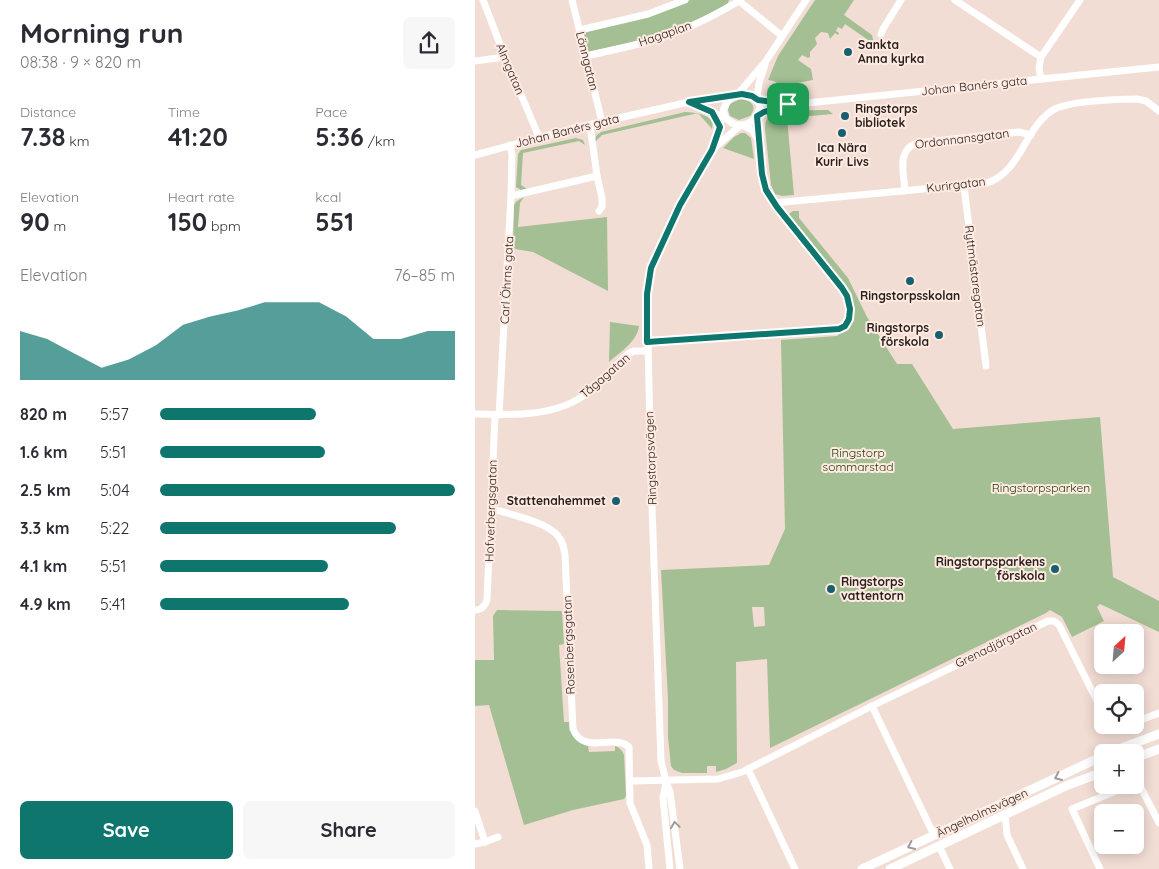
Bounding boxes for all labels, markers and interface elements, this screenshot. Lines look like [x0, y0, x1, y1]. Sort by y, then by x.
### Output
text: Morning run [20, 15, 184, 50]
button: share [403, 17, 455, 69]
street label: Hagaplan [636, 18, 693, 50]
street label: Lönngatan [573, 30, 602, 92]
place label: Sankta Anna kyrka [858, 37, 924, 66]
street label: Almgatan [493, 41, 528, 97]
marker: Sankta Anna kyrka [842, 46, 854, 58]
text: 08:38 · 9 × 820 m [20, 52, 141, 72]
street label: Johan Banérs gata [920, 72, 1028, 99]
pin [767, 83, 809, 125]
icon: arrive [774, 90, 802, 118]
place label: Ringstorps bibliotek [855, 101, 918, 130]
text: Distance [20, 103, 76, 121]
text: Time [168, 103, 200, 121]
text: Pace [315, 103, 347, 121]
street label: Johan Banérs gata [513, 110, 620, 151]
marker: Ringstorps bibliotek [839, 110, 851, 122]
text: 7.38 [20, 121, 65, 152]
text: 41:20 [168, 121, 228, 152]
text: 5:36 [315, 121, 364, 152]
street label: Ordonnansgatan [914, 125, 1010, 152]
marker: Ica Nära Kurir Livs [836, 127, 848, 139]
text: km [65, 132, 89, 150]
text: /km [364, 132, 395, 150]
place label: Ica Nära Kurir Livs [815, 140, 869, 169]
street label: Kurirgatan [926, 173, 986, 196]
text: Elevation [20, 188, 79, 206]
text: Heart rate [168, 188, 234, 206]
text: kcal [315, 188, 341, 206]
text: 90 [20, 206, 50, 237]
text: 150 [168, 206, 207, 237]
text: 551 [315, 206, 354, 237]
text: m [50, 217, 66, 235]
text: bpm [207, 217, 241, 235]
street label: Ryttmästaregatan [962, 224, 989, 328]
street label: Carl Öhrns gata [497, 236, 516, 324]
text: Elevation [20, 265, 87, 285]
text: 76–85 m [394, 265, 455, 285]
marker: Ringstorpsskolan [904, 275, 916, 287]
place label: Ringstorpsskolan [860, 288, 960, 303]
place label: Ringstorps förskola [867, 320, 929, 349]
marker: Ringstorps förskola [933, 329, 945, 341]
street label: Tågagatan [577, 350, 633, 401]
text: 820 m [20, 404, 67, 424]
text: 5:57 [100, 404, 129, 424]
street label: Ringstorpsvägen [641, 411, 660, 505]
text: 1.6 km [20, 442, 67, 462]
text: 5:51 [100, 442, 126, 462]
park label: Ringstorp sommarstad [823, 445, 893, 474]
street label: Hofverbergsgatan [481, 460, 500, 562]
text: 2.5 km [20, 480, 71, 500]
text: 5:04 [100, 480, 130, 500]
park label: Ringstorpsparken [992, 480, 1090, 495]
place label: Stattenahemmet [507, 493, 606, 508]
marker: Stattenahemmet [610, 495, 622, 507]
text: 3.3 km [20, 518, 70, 538]
text: 5:22 [100, 518, 129, 538]
place label: Ringstorpsparkens förskola [936, 554, 1045, 583]
text: 4.1 km [20, 556, 67, 576]
text: 5:51 [100, 556, 126, 576]
marker: Ringstorpsparkens förskola [1049, 563, 1061, 575]
place label: Ringstorps vattentorn [841, 574, 904, 603]
marker: Ringstorps vattentorn [825, 583, 837, 595]
text: 4.9 km [20, 594, 71, 614]
text: 5:41 [100, 594, 126, 614]
street label: Rosenbergsgatan [559, 595, 578, 695]
street label: Grenadjärgatan [953, 618, 1039, 671]
north arrow [1094, 624, 1144, 674]
map controls [1094, 624, 1144, 854]
button: locate [1094, 684, 1144, 734]
button: + [1094, 744, 1144, 794]
one-way arrow [1054, 771, 1063, 781]
street label: Ängelholmsvägen [934, 785, 1030, 840]
button: Save [20, 801, 233, 859]
button: Share [243, 801, 455, 859]
button: − [1094, 804, 1144, 854]
one-way arrow [670, 820, 680, 829]
one-way arrow [907, 840, 916, 850]

